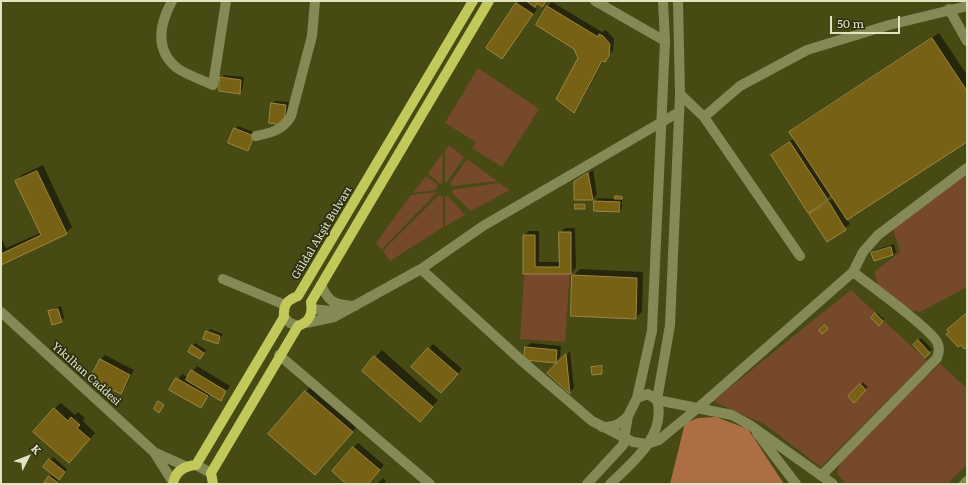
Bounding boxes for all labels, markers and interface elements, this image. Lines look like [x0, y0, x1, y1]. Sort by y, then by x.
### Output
scale bar [832, 8, 902, 34]
text: 50 m [837, 14, 864, 32]
street label: Güldal Akşit Bulvarı [289, 184, 355, 282]
street label: Yıkılhan Caddesi [49, 340, 123, 408]
north arrow [8, 437, 48, 477]
text: K [28, 440, 46, 458]

